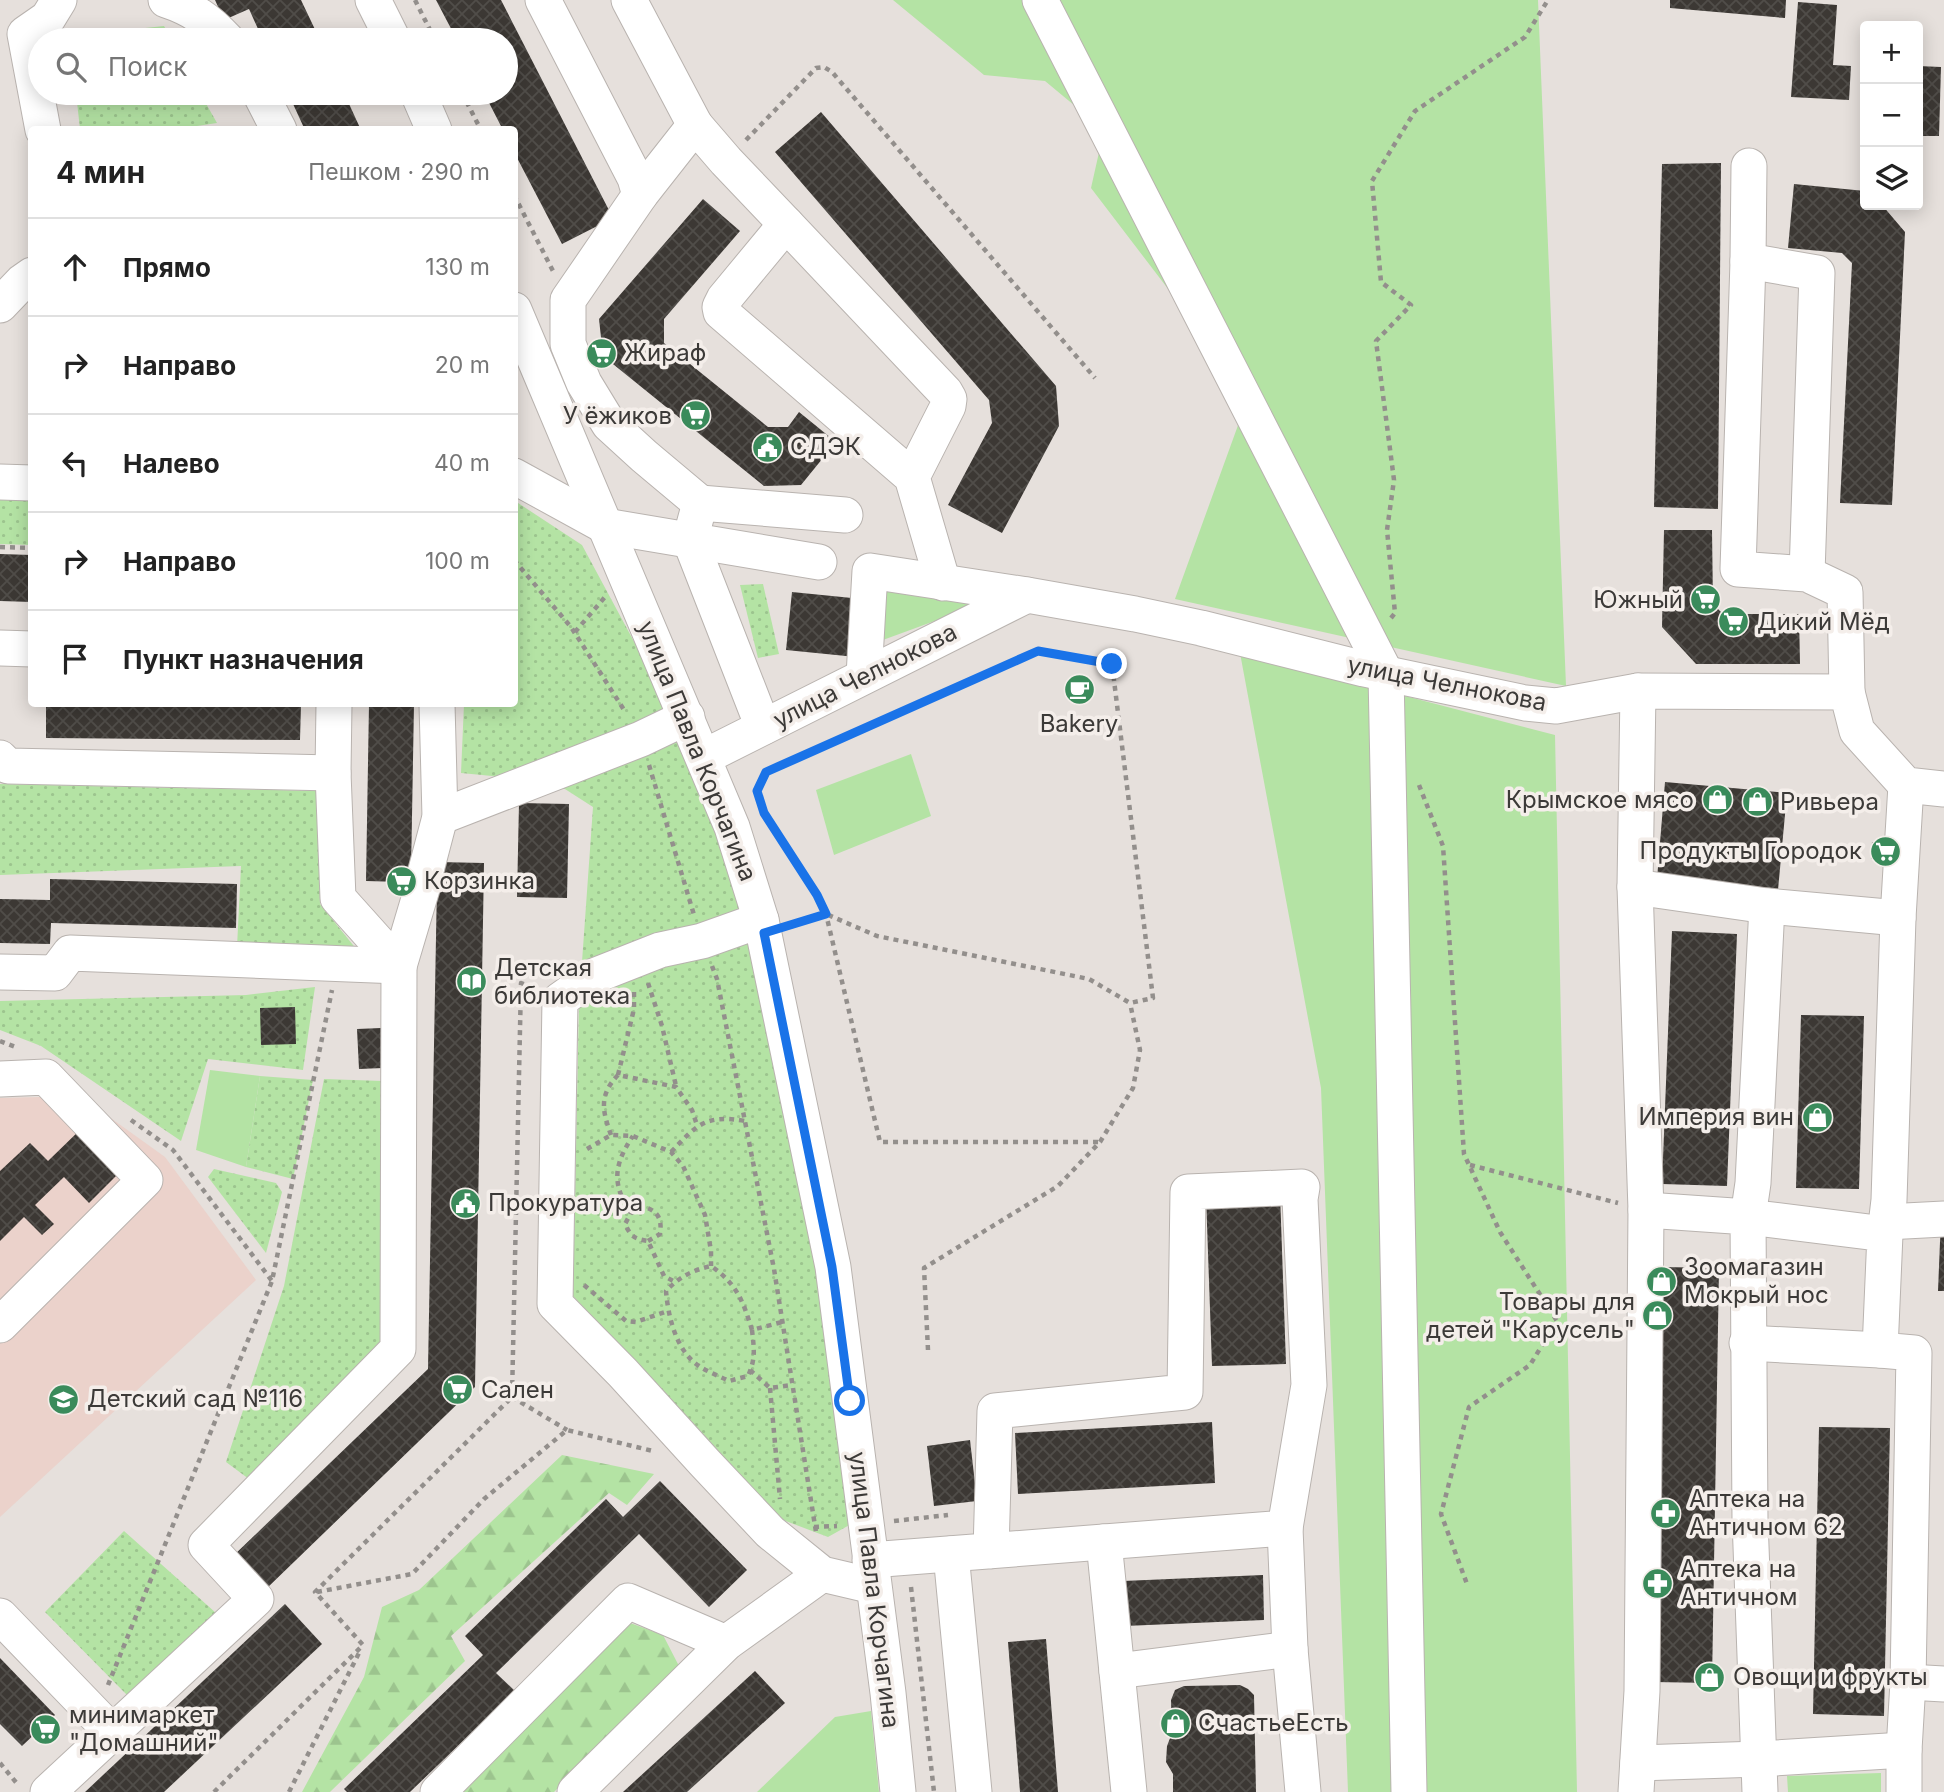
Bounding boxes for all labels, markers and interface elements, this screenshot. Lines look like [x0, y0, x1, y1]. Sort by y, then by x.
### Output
map controls [1860, 21, 1923, 210]
button: + [1860, 21, 1923, 84]
search box [28, 28, 518, 105]
icon: search [52, 48, 90, 86]
text: Поиск [108, 51, 187, 82]
button: − [1860, 84, 1923, 147]
button: layers [1860, 147, 1923, 210]
text: 4 мин [56, 154, 145, 190]
text: Пешком · 290 m [308, 158, 490, 186]
icon: ahead [56, 248, 94, 286]
text: Прямо [123, 252, 211, 283]
text: 130 m [425, 253, 490, 281]
supermarket icon: Жираф [584, 336, 618, 370]
place label: Жираф [624, 338, 706, 367]
icon: right [56, 346, 94, 384]
text: Направо [123, 350, 236, 381]
text: 20 m [435, 351, 490, 379]
supermarket icon: У ёжиков [678, 399, 712, 433]
place label: У ёжиков [563, 401, 672, 430]
public building icon: СДЭК [750, 430, 784, 464]
place label: СДЭК [790, 432, 861, 461]
icon: left [56, 444, 94, 482]
text: Налево [123, 448, 220, 479]
text: 40 m [434, 449, 490, 477]
icon: right [56, 542, 94, 580]
text: Направо [123, 546, 236, 577]
text: 100 m [425, 547, 490, 575]
supermarket icon: Южный [1689, 583, 1723, 617]
place label: Южный [1593, 585, 1683, 614]
supermarket icon: Дикий Мёд [1717, 605, 1751, 639]
place label: Дикий Мёд [1757, 607, 1890, 636]
street label: улица Павла Корчагина [632, 616, 763, 885]
street label: улица Челнокова [768, 617, 961, 734]
icon: arrive [56, 640, 94, 678]
text: Пункт назначения [123, 644, 364, 675]
route end [1096, 648, 1127, 679]
street label: улица Челнокова [1345, 650, 1549, 717]
cafe icon: Bakery [1062, 673, 1096, 707]
place label: Bakery [1040, 709, 1118, 738]
shop icon: Крымское мясо [1700, 783, 1734, 817]
place label: Крымское мясо [1506, 785, 1694, 814]
shop icon: Ривьера [1740, 785, 1774, 819]
place label: Ривьера [1780, 787, 1879, 816]
supermarket icon: Продукты Городок [1868, 834, 1902, 868]
place label: Продукты Городок [1640, 836, 1862, 865]
supermarket icon: Корзинка [384, 864, 418, 898]
place label: Корзинка [424, 866, 535, 895]
place label: Детская библиотека [494, 953, 630, 1010]
library icon: Детская библиотека [454, 965, 488, 999]
shop icon: Империя вин [1800, 1100, 1834, 1134]
place label: Империя вин [1638, 1102, 1794, 1131]
public building icon: Прокуратура [448, 1186, 482, 1220]
place label: Прокуратура [488, 1188, 643, 1217]
place label: Зоомагазин Мокрый нос [1684, 1252, 1829, 1309]
shop icon: Зоомагазин Мокрый нос [1644, 1264, 1678, 1298]
place label: Товары для детей "Карусель" [1426, 1287, 1635, 1344]
shop icon: Товары для детей "Карусель" [1641, 1299, 1675, 1333]
supermarket icon: Сален [441, 1373, 475, 1407]
place label: Сален [481, 1375, 554, 1404]
school or university icon: Детский сад №116 [47, 1382, 81, 1416]
place label: Детский сад №116 [87, 1384, 303, 1413]
route start [834, 1385, 865, 1416]
street label: улица Павла Корчагина [843, 1450, 906, 1730]
place label: Аптека на Античном 62 [1689, 1484, 1843, 1541]
pharmacy icon: Аптека на Античном 62 [1649, 1496, 1683, 1530]
place label: Аптека на Античном [1680, 1554, 1797, 1611]
pharmacy icon: Аптека на Античном [1640, 1566, 1674, 1600]
shop icon: Овощи и фрукты [1693, 1660, 1727, 1694]
place label: Овощи и фрукты [1733, 1662, 1928, 1691]
place label: минимаркет "Домашний" [69, 1700, 219, 1757]
shop icon: СчастьеЕсть [1158, 1706, 1192, 1740]
place label: СчастьеЕсть [1198, 1708, 1349, 1737]
supermarket icon: минимаркет "Домашний" [29, 1712, 63, 1746]

